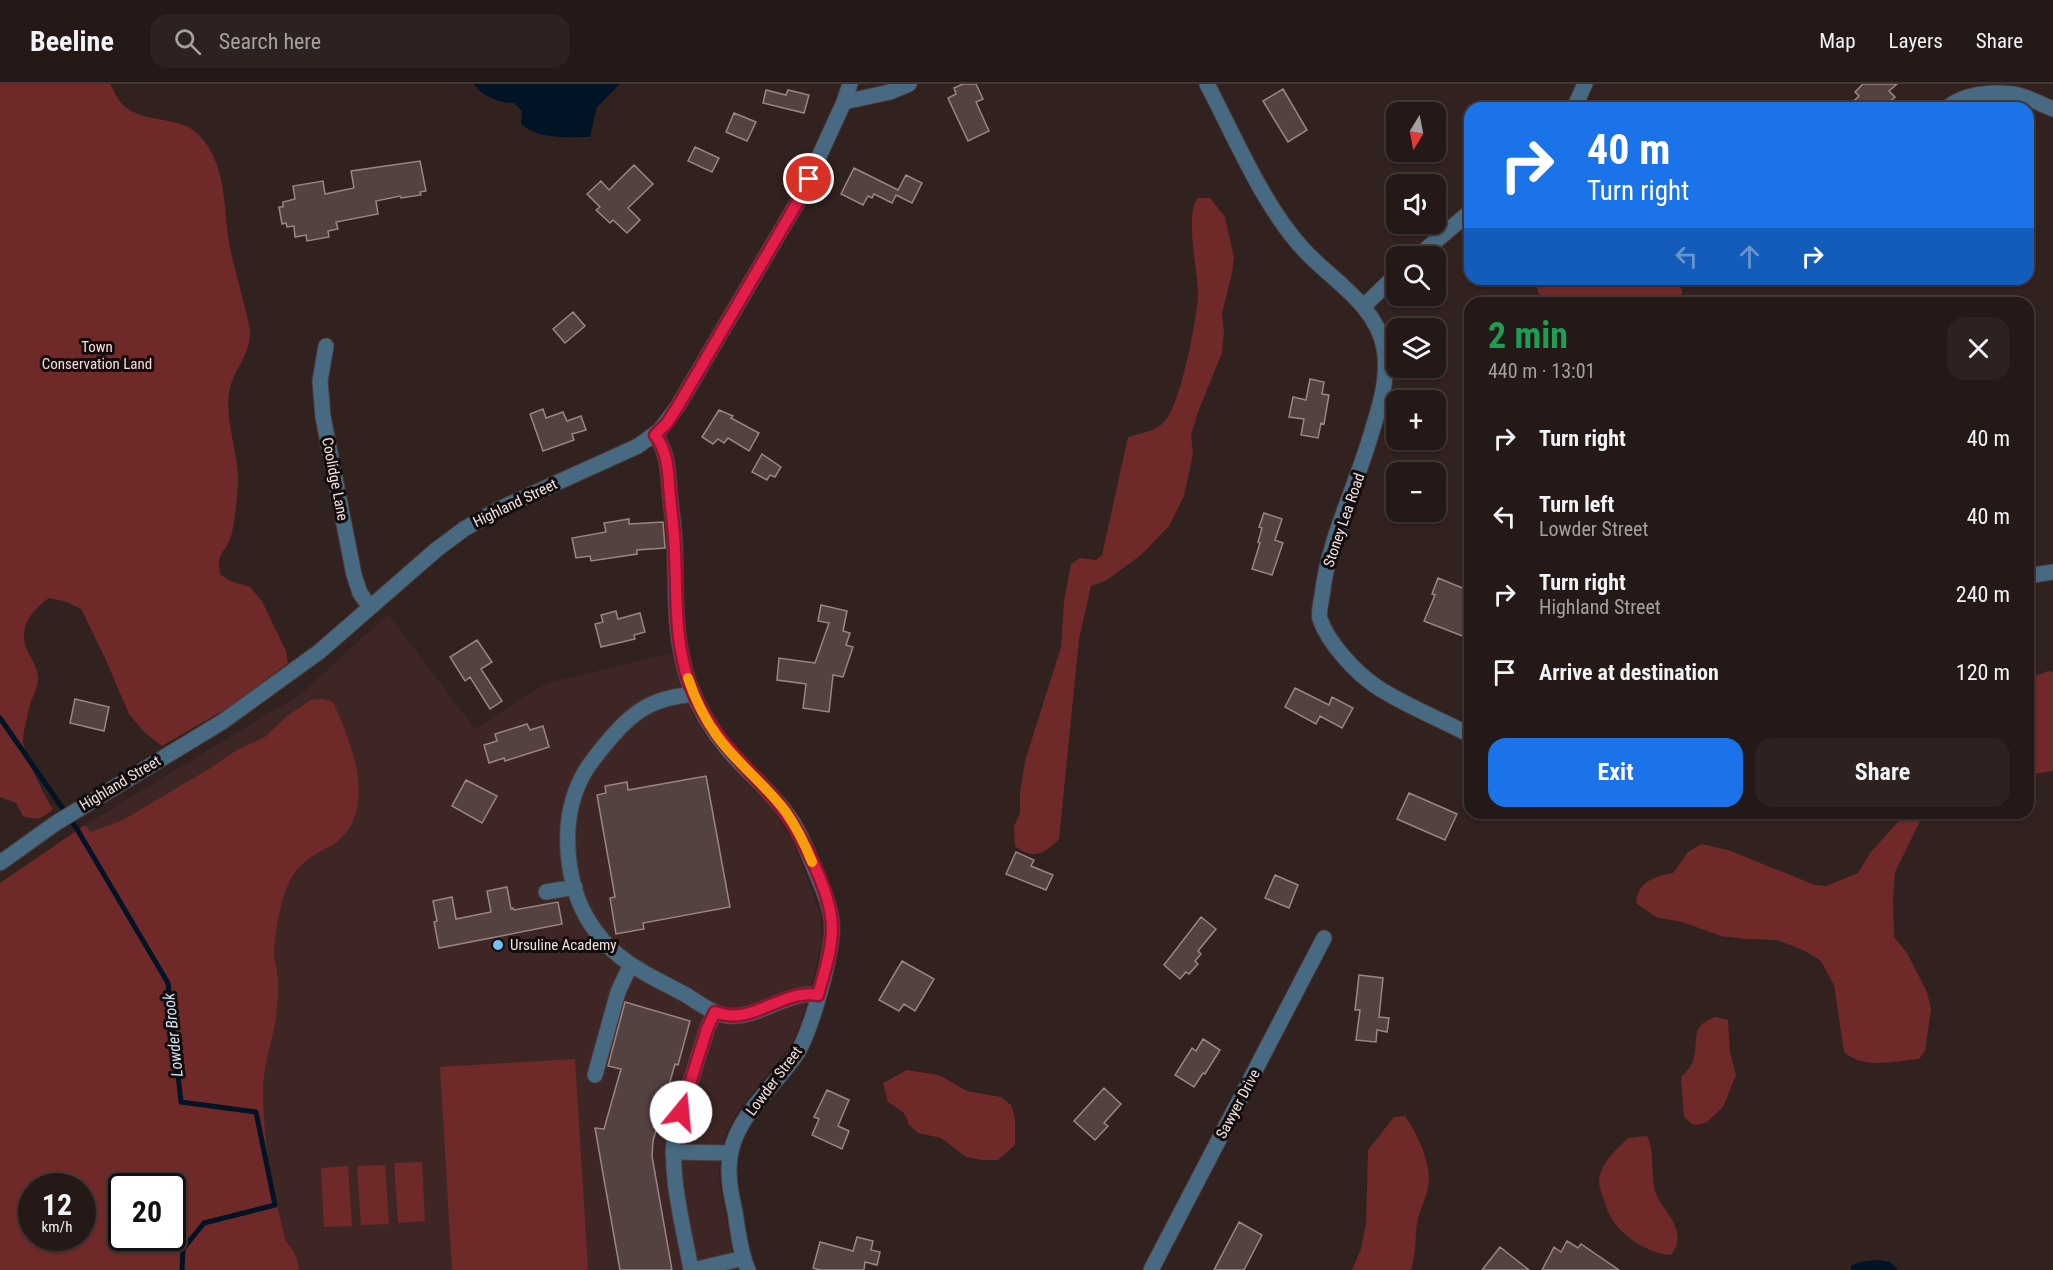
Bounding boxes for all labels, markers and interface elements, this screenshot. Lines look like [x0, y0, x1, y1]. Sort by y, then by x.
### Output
search box [150, 14, 570, 68]
text: Beeline [30, 25, 114, 58]
icon: search [171, 25, 204, 58]
text: Search here [219, 29, 321, 54]
text: Map [1819, 29, 1856, 53]
text: Layers [1889, 29, 1943, 53]
text: Share [1976, 29, 2023, 53]
north arrow [1386, 102, 1446, 162]
map controls [1386, 102, 1446, 522]
text: 40 m [1587, 125, 1670, 174]
icon: right [1488, 126, 1566, 204]
pin [783, 153, 834, 204]
icon: arrive [792, 162, 825, 195]
button: sound [1386, 174, 1446, 234]
text: Turn right [1587, 175, 1689, 207]
icon: left [1670, 240, 1703, 273]
icon: ahead [1733, 240, 1766, 273]
icon: right [1796, 240, 1829, 273]
button: search [1386, 246, 1446, 306]
text: 2 min [1488, 315, 1568, 357]
button: close [1947, 317, 2010, 380]
button: layers [1386, 318, 1446, 378]
park label: Town Conservation Land [42, 338, 152, 373]
text: 440 m · 13:01 [1488, 359, 1595, 383]
button: + [1386, 390, 1446, 450]
icon: right [1488, 422, 1521, 455]
text: Turn right [1539, 426, 1626, 451]
text: 40 m [1967, 426, 2010, 451]
street label: Coolidge Lane [318, 436, 352, 522]
button: − [1386, 462, 1446, 522]
street label: Stoney Lea Road [1319, 471, 1369, 569]
street label: Highland Street [470, 475, 560, 531]
text: Turn left [1539, 492, 1614, 517]
icon: left [1488, 500, 1521, 533]
text: 40 m [1967, 504, 2010, 529]
text: Lowder Street [1539, 517, 1648, 541]
text: Turn right [1539, 570, 1626, 595]
icon: right [1488, 578, 1521, 611]
text: 240 m [1956, 582, 2010, 607]
text: Highland Street [1539, 595, 1661, 619]
icon: arrive [1488, 656, 1521, 689]
text: Arrive at destination [1539, 660, 1719, 685]
text: 120 m [1956, 660, 2010, 685]
button: Exit [1488, 738, 1743, 807]
button: Share [1755, 738, 2010, 807]
street label: Highland Street [76, 752, 164, 814]
place label: Ursuline Academy [510, 936, 617, 954]
marker: Ursuline Academy [491, 938, 505, 952]
water label: Lowder Brook [159, 991, 187, 1078]
street label: Lowder Street [742, 1043, 806, 1119]
street label: Sawyer Drive [1212, 1066, 1264, 1142]
position arrow [649, 1080, 713, 1144]
speed limit sign: 20 [108, 1173, 186, 1251]
text: 12 [42, 1187, 72, 1222]
text: km/h [42, 1218, 72, 1236]

